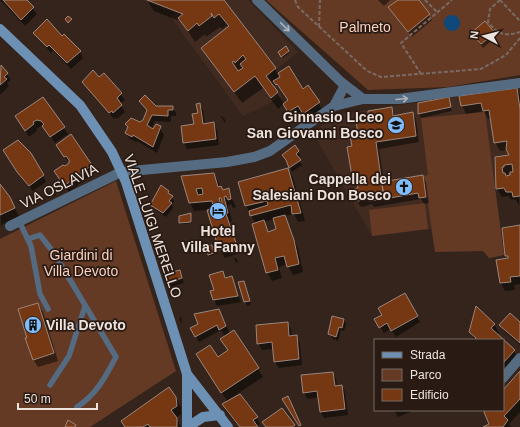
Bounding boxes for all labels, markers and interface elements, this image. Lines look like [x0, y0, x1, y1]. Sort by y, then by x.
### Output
north arrow [464, 16, 504, 56]
park label: Palmeto [339, 19, 391, 35]
one-way arrow [280, 22, 290, 32]
text: N [468, 30, 481, 39]
one-way arrow [395, 95, 408, 102]
place label: Ginnasio LIceo San Giovanni Bosco [247, 109, 383, 141]
school or university icon: Ginnasio LIceo San Giovanni Bosco [386, 115, 406, 135]
street label: VIALE LUIGI MERELLO [121, 152, 185, 300]
street label: VIA OSLAVIA [17, 160, 101, 212]
place label: Cappella dei Salesiani Don Bosco [253, 171, 391, 203]
church icon: Cappella dei Salesiani Don Bosco [394, 177, 414, 197]
hotel icon: Hotel Villa Fanny [208, 201, 228, 221]
place label: Hotel Villa Fanny [181, 223, 255, 255]
park label: Giardini di Villa Devoto [44, 247, 118, 279]
building icon: Villa Devoto [23, 315, 43, 335]
place label: Villa Devoto [46, 317, 126, 333]
legend [374, 339, 504, 411]
text: Strada [410, 348, 446, 362]
text: Parco [410, 368, 442, 382]
scale bar [18, 385, 97, 411]
text: Edificio [410, 388, 449, 402]
text: 50 m [24, 392, 51, 406]

